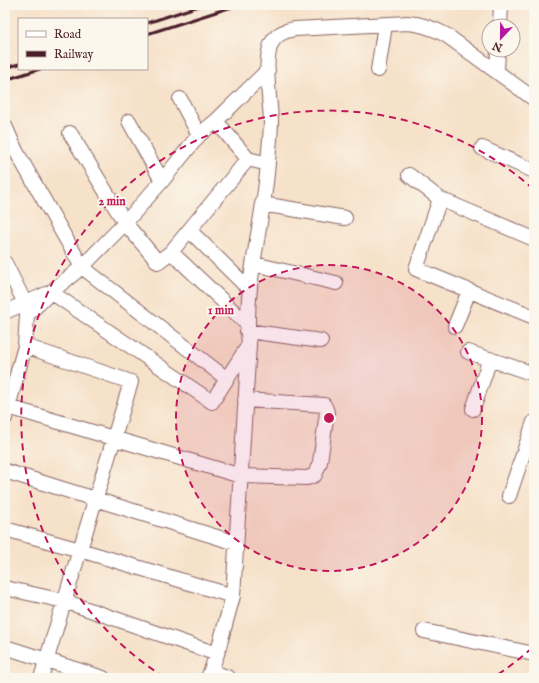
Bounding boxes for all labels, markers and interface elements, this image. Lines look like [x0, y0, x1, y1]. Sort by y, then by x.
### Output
legend [18, 18, 148, 70]
north arrow [481, 18, 521, 58]
text: Road [54, 27, 82, 42]
text: N [490, 38, 506, 55]
text: Railway [54, 47, 93, 62]
text: 2 min [98, 194, 126, 209]
text: 1 min [208, 303, 235, 318]
centre of rings [322, 411, 336, 425]

